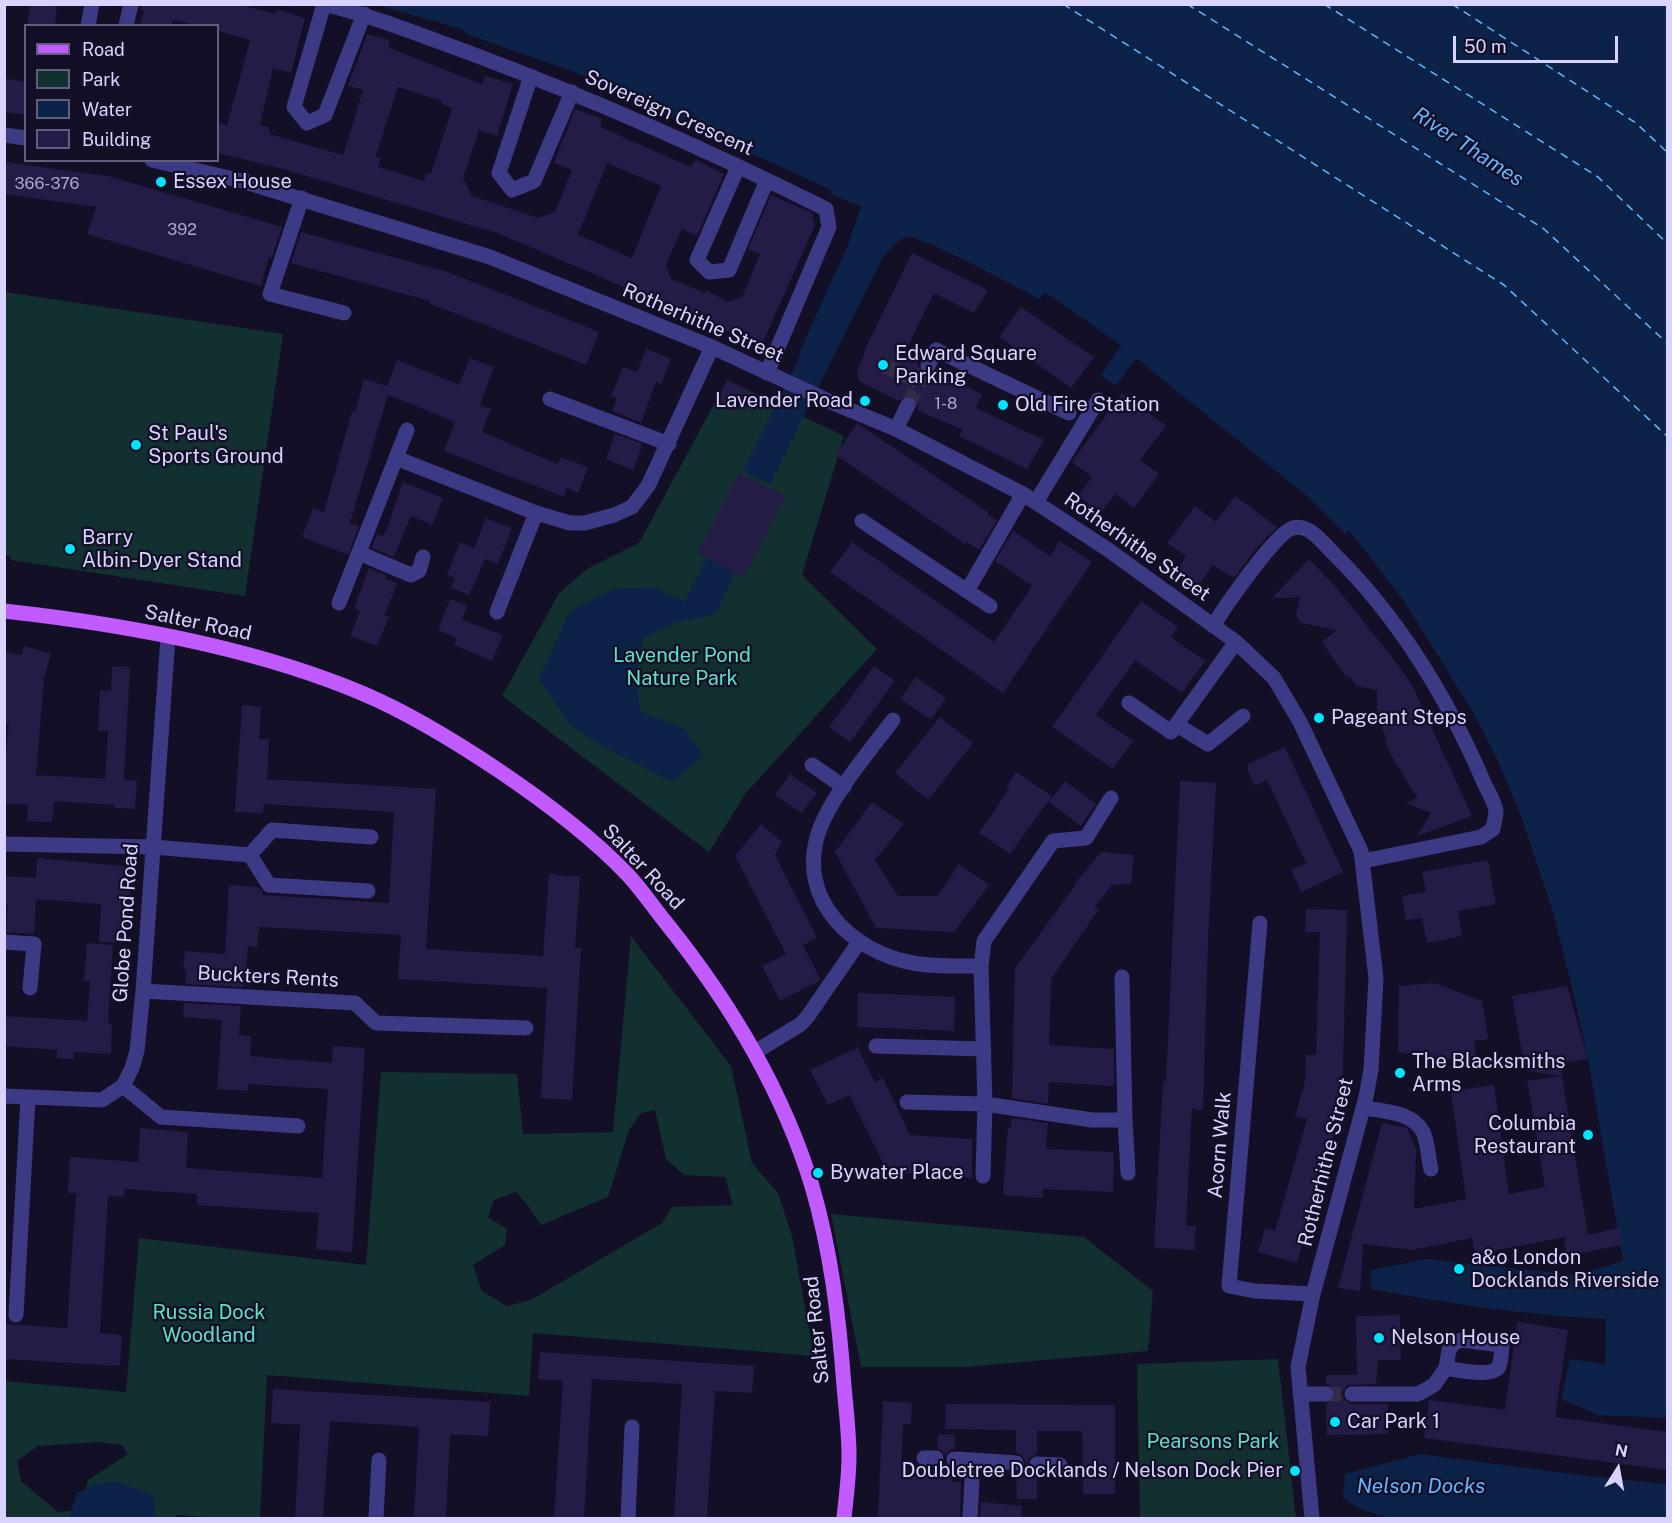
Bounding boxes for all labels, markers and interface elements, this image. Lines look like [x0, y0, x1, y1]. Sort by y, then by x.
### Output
legend [24, 24, 219, 162]
scale bar [1456, 24, 1621, 62]
text: 50 m [1464, 36, 1507, 57]
text: Road [82, 39, 125, 60]
street label: Sovereign Crescent [581, 65, 757, 161]
text: Park [82, 69, 120, 90]
text: Water [82, 99, 132, 120]
water label: River Thames [1408, 102, 1528, 192]
text: Building [82, 129, 151, 150]
place label: Essex House [173, 170, 292, 194]
house number: 366-376 [15, 174, 79, 194]
marker: Essex House [154, 175, 168, 189]
house number: 392 [167, 220, 197, 240]
street label: Rotherhithe Street [619, 278, 787, 368]
place label: Edward Square Parking [895, 342, 1037, 389]
marker: Edward Square Parking [876, 358, 890, 372]
place label: Lavender Road [715, 389, 853, 413]
place label: Old Fire Station [1015, 393, 1160, 417]
marker: Lavender Road [858, 394, 872, 408]
house number: 1-8 [935, 394, 957, 414]
marker: Old Fire Station [996, 398, 1010, 412]
place label: St Paul's Sports Ground [148, 422, 284, 469]
marker: St Paul's Sports Ground [129, 438, 143, 452]
street label: Rotherhithe Street [1059, 488, 1215, 606]
place label: Barry Albin-Dyer Stand [82, 526, 242, 573]
marker: Barry Albin-Dyer Stand [63, 542, 77, 556]
street label: Salter Road [142, 600, 254, 646]
park label: Lavender Pond Nature Park [613, 644, 751, 691]
place label: Pageant Steps [1331, 706, 1467, 730]
marker: Pageant Steps [1312, 711, 1326, 725]
street label: Salter Road [597, 819, 689, 915]
street label: Globe Pond Road [108, 843, 144, 1003]
street label: Buckters Rents [197, 961, 339, 993]
place label: The Blacksmiths Arms [1412, 1050, 1565, 1097]
marker: The Blacksmiths Arms [1393, 1066, 1407, 1080]
street label: Rotherhithe Street [1293, 1075, 1359, 1249]
street label: Acorn Walk [1203, 1091, 1237, 1199]
place label: Columbia Restaurant [1474, 1112, 1576, 1159]
marker: Columbia Restaurant [1581, 1128, 1595, 1142]
place label: Bywater Place [830, 1161, 964, 1185]
marker: Bywater Place [811, 1166, 825, 1180]
place label: a&o London Docklands Riverside [1471, 1246, 1659, 1293]
marker: a&o London Docklands Riverside [1452, 1262, 1466, 1276]
street label: Salter Road [799, 1275, 835, 1385]
park label: Russia Dock Woodland [152, 1301, 266, 1348]
place label: Nelson House [1391, 1326, 1520, 1350]
marker: Nelson House [1372, 1331, 1386, 1345]
place label: Car Park 1 [1347, 1410, 1440, 1434]
marker: Car Park 1 [1328, 1415, 1342, 1429]
park label: Pearsons Park [1146, 1430, 1280, 1454]
north arrow [1588, 1439, 1648, 1499]
text: N [1614, 1440, 1629, 1461]
place label: Doubletree Docklands / Nelson Dock Pier [902, 1459, 1283, 1483]
marker: Doubletree Docklands / Nelson Dock Pier [1288, 1464, 1302, 1478]
water label: Nelson Docks [1357, 1474, 1485, 1500]

